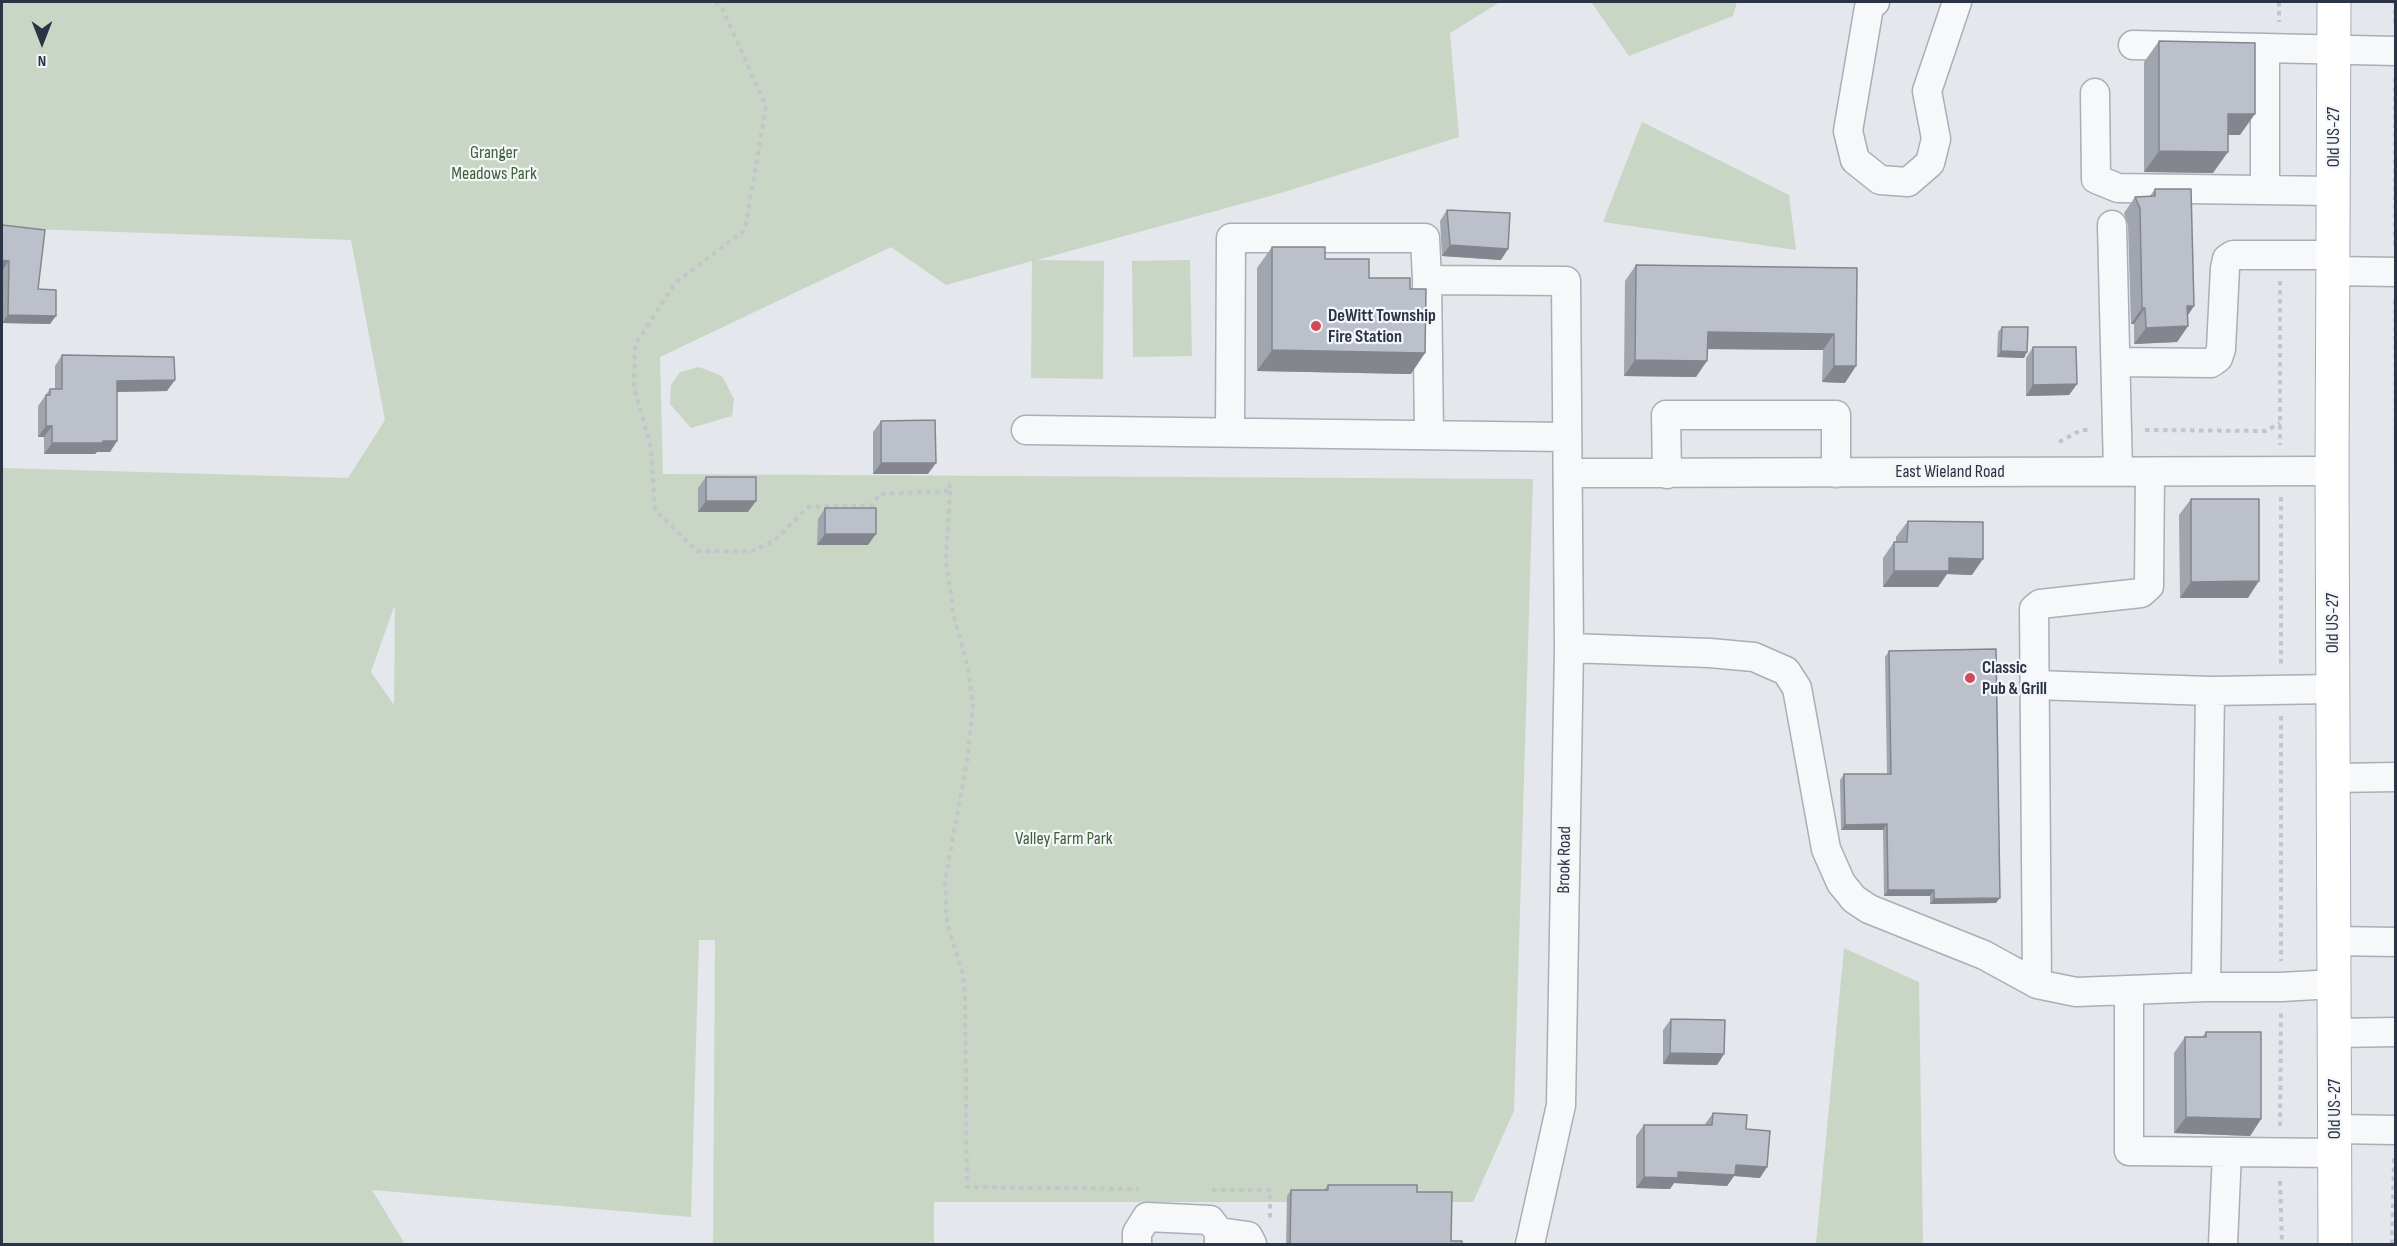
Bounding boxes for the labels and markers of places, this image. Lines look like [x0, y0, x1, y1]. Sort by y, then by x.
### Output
place label: DeWitt Township Fire Station [1328, 305, 1436, 348]
marker: DeWitt Township Fire Station [1309, 319, 1323, 333]
place label: Classic Pub & Grill [1982, 657, 2047, 700]
marker: Classic Pub & Grill [1963, 671, 1977, 685]

